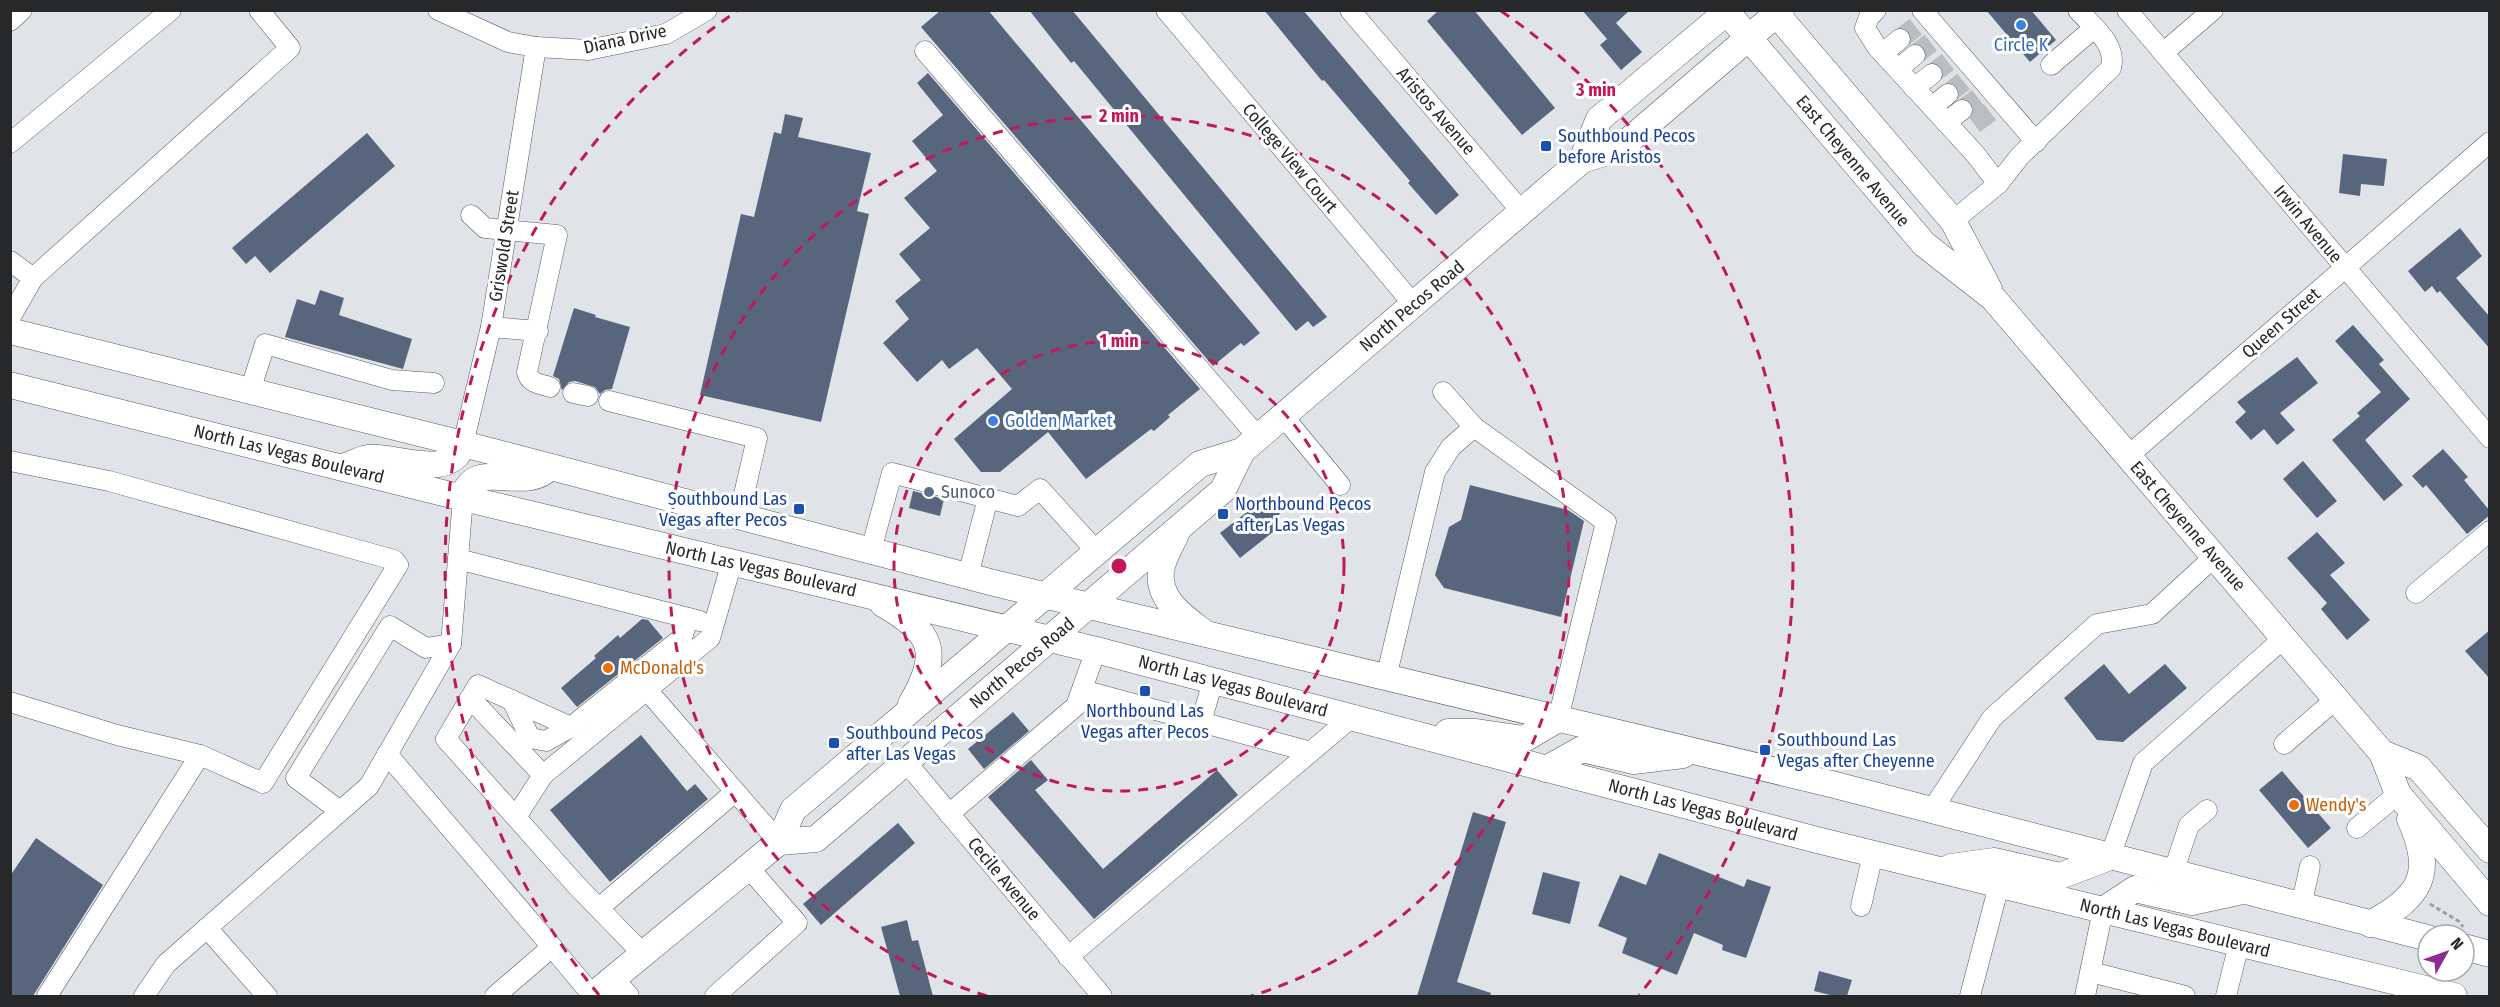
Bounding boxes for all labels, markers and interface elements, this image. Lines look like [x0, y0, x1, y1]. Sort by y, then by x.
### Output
marker: Circle K [2014, 18, 2028, 32]
street label: Diana Drive [581, 19, 669, 59]
place label: Circle K [1994, 34, 2049, 56]
street label: Aristos Avenue [1392, 63, 1480, 159]
text: 3 min [1575, 79, 1616, 101]
street label: East Cheyenne Avenue [1792, 91, 1915, 231]
street label: College View Court [1238, 99, 1342, 217]
text: 2 min [1098, 105, 1139, 127]
place label: Southbound Pecos before Aristos [1558, 125, 1696, 168]
marker: Southbound Pecos before Aristos [1539, 139, 1553, 153]
street label: Irwin Avenue [2269, 180, 2347, 268]
street label: Griswold Street [484, 188, 524, 303]
street label: North Pecos Road [1355, 256, 1469, 356]
street label: Queen Street [2237, 283, 2325, 363]
text: 1 min [1099, 330, 1139, 352]
place label: Golden Market [1005, 410, 1113, 432]
marker: Golden Market [986, 414, 1000, 428]
street label: North Las Vegas Boulevard [192, 420, 386, 488]
street label: East Cheyenne Avenue [2126, 457, 2251, 596]
place label: Sunoco [941, 481, 995, 503]
marker: Sunoco [922, 485, 936, 499]
place label: Southbound Las Vegas after Pecos [659, 488, 787, 531]
place label: Northbound Pecos after Las Vegas [1235, 493, 1371, 536]
marker: Southbound Las Vegas after Pecos [792, 502, 806, 516]
marker: Northbound Pecos after Las Vegas [1216, 507, 1230, 521]
street label: North Las Vegas Boulevard [663, 536, 859, 602]
centre of rings [1109, 556, 1129, 576]
street label: North Pecos Road [965, 613, 1079, 713]
street label: North Las Vegas Boulevard [1136, 650, 1330, 722]
place label: McDonald's [620, 657, 704, 679]
marker: McDonald's [601, 661, 615, 675]
marker: Northbound Las Vegas after Pecos [1138, 684, 1152, 698]
place label: Northbound Las Vegas after Pecos [1081, 700, 1209, 743]
place label: Southbound Pecos after Las Vegas [846, 722, 984, 765]
place label: Southbound Las Vegas after Cheyenne [1777, 729, 1935, 772]
marker: Southbound Pecos after Las Vegas [827, 736, 841, 750]
marker: Southbound Las Vegas after Cheyenne [1758, 743, 1772, 757]
street label: North Las Vegas Boulevard [1606, 774, 1800, 846]
place label: Wendy's [2306, 794, 2367, 816]
marker: Wendy's [2287, 798, 2301, 812]
street label: Cecile Avenue [963, 833, 1045, 925]
street label: North Las Vegas Boulevard [2078, 894, 2272, 962]
north arrow [2416, 923, 2476, 983]
text: N [2447, 934, 2467, 953]

